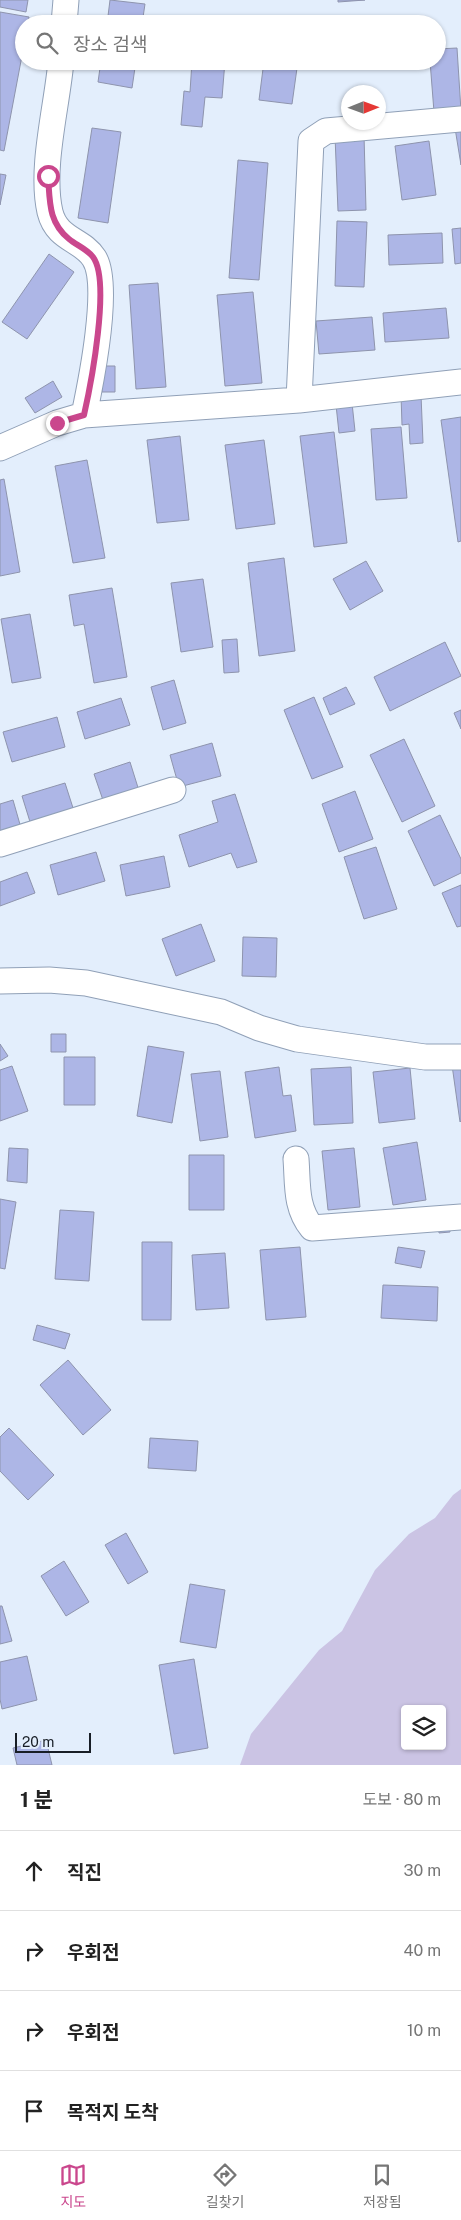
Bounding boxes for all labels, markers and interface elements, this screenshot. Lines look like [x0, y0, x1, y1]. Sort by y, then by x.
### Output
search box [15, 15, 446, 70]
icon: search [33, 29, 61, 57]
text: 장소 검색 [73, 33, 148, 55]
north arrow [341, 85, 386, 130]
route start [37, 165, 60, 188]
route end [46, 412, 69, 435]
map controls [401, 1705, 446, 1750]
button: layers [401, 1705, 446, 1750]
scale bar [15, 1730, 91, 1753]
text: 20 m [22, 1734, 54, 1750]
text: 1 분 [20, 1787, 53, 1812]
text: 도보 · 80 m [362, 1790, 441, 1809]
icon: ahead [20, 1857, 48, 1885]
text: 직진 [67, 1861, 102, 1883]
text: 30 m [404, 1861, 441, 1880]
icon: right [20, 1937, 48, 1965]
text: 우회전 [67, 1941, 119, 1963]
text: 40 m [403, 1941, 441, 1960]
icon: right [20, 2017, 48, 2045]
text: 우회전 [67, 2021, 119, 2043]
text: 10 m [407, 2021, 441, 2040]
icon: arrive [20, 2097, 48, 2125]
text: 목적지 도착 [67, 2101, 159, 2123]
tab: 지도 [59, 2161, 87, 2211]
tab: 길찾기 [206, 2161, 244, 2211]
tab: 저장됨 [363, 2161, 402, 2211]

